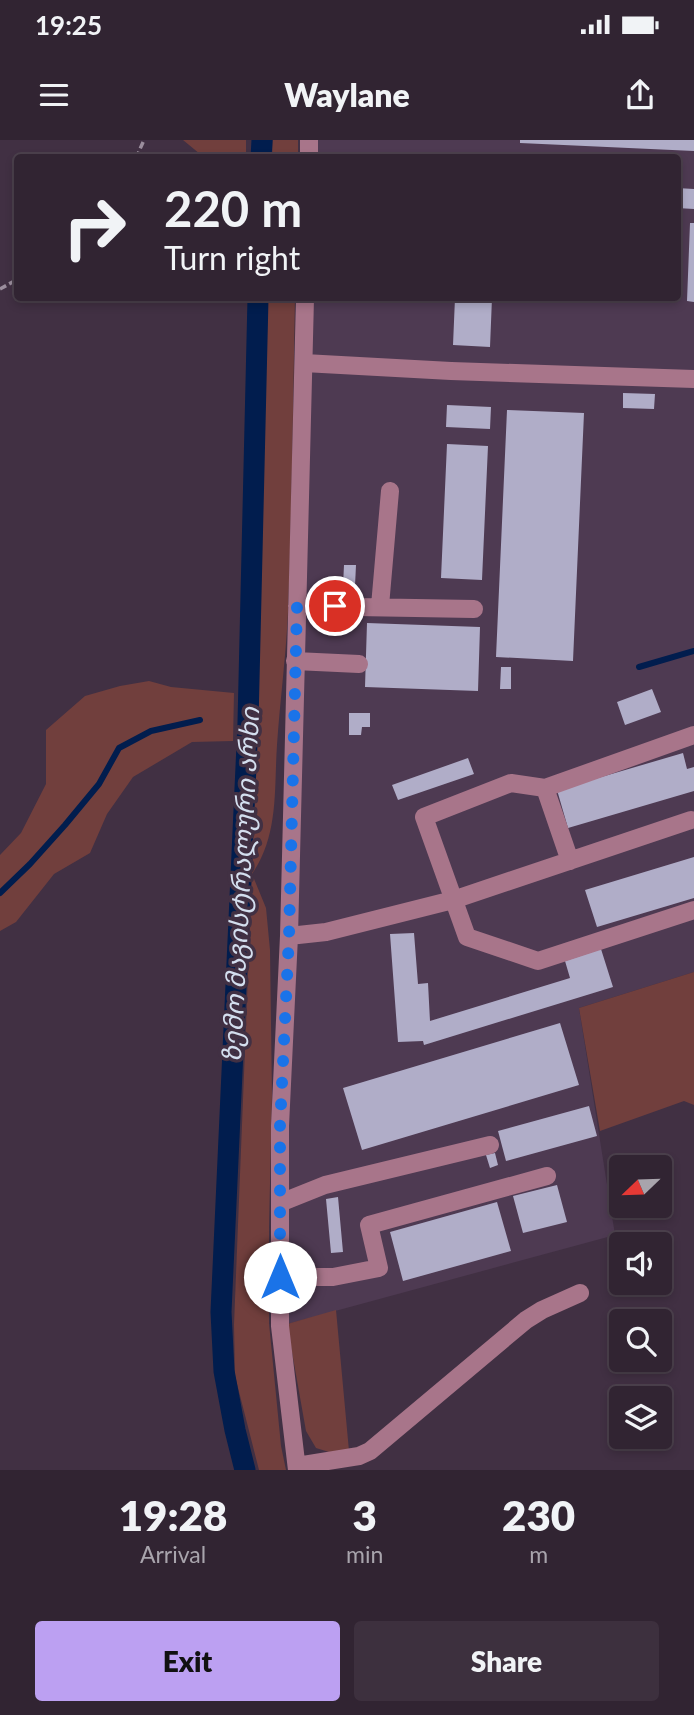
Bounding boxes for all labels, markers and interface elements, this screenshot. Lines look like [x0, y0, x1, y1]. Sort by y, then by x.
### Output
text: 19:25 [35, 9, 102, 41]
text: Waylane [284, 75, 410, 114]
icon: menu [35, 76, 73, 114]
icon: share [621, 76, 659, 114]
text: 220 m [164, 179, 302, 237]
icon: right [49, 182, 140, 273]
text: Turn right [164, 238, 300, 277]
pin [305, 576, 365, 636]
icon: arrive [316, 587, 354, 625]
water label: ზემო მაგისტრალური არხი [215, 706, 266, 1063]
north arrow [609, 1155, 672, 1218]
map controls [609, 1155, 672, 1449]
button: sound [609, 1232, 672, 1295]
position arrow [243, 1240, 317, 1314]
button: search [609, 1309, 672, 1372]
button: layers [609, 1386, 672, 1449]
text: 19:28 [119, 1490, 227, 1540]
text: 3 [353, 1490, 377, 1540]
text: 230 [502, 1490, 575, 1540]
text: Arrival [140, 1540, 206, 1568]
text: min [346, 1540, 383, 1568]
text: m [529, 1540, 548, 1568]
button: Exit [35, 1621, 340, 1701]
button: Share [354, 1621, 659, 1701]

